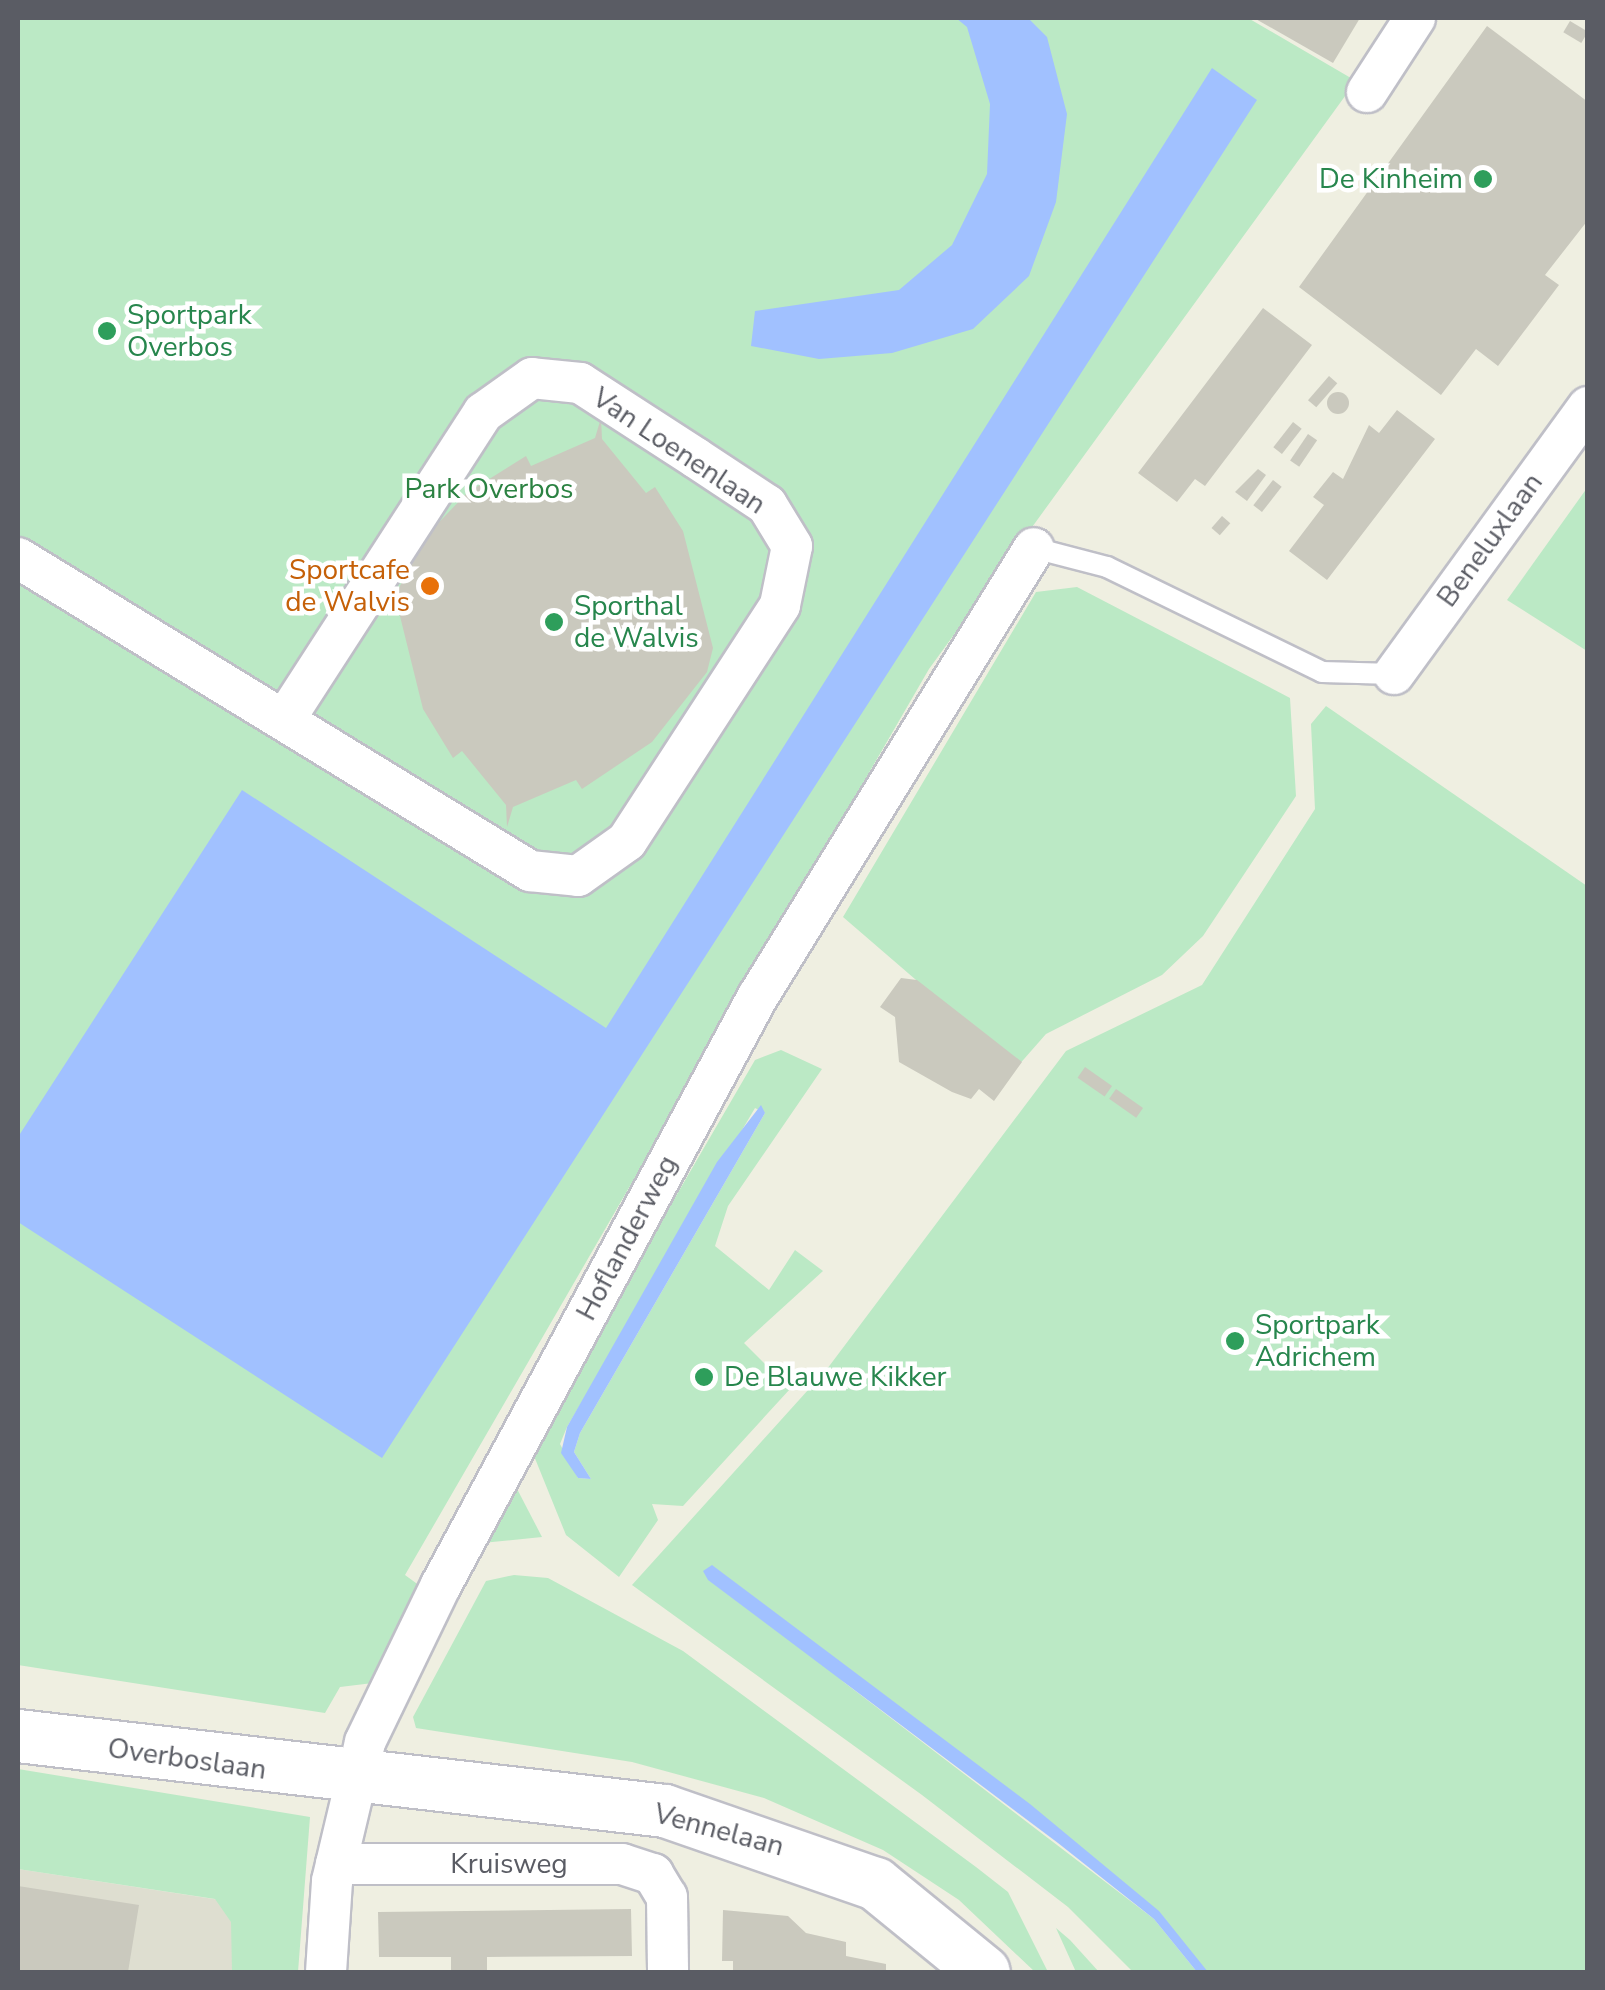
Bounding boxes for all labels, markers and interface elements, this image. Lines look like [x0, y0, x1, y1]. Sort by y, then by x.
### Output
place label: De Kinheim [1319, 162, 1463, 196]
marker: De Kinheim [1472, 168, 1494, 190]
place label: Sportpark Overbos [127, 298, 252, 364]
marker: Sportpark Overbos [96, 320, 118, 342]
street label: Van Loenenlaan [586, 381, 772, 521]
street label: Beneluxlaan [1430, 467, 1550, 613]
park label: Park Overbos [404, 472, 574, 506]
place label: Sportcafe de Walvis [285, 553, 410, 619]
marker: Sportcafe de Walvis [419, 575, 441, 597]
place label: Sporthal de Walvis [574, 589, 699, 655]
marker: Sporthal de Walvis [543, 611, 565, 633]
street label: Hoflanderweg [569, 1150, 685, 1326]
place label: Sportpark Adrichem [1255, 1308, 1380, 1374]
marker: Sportpark Adrichem [1224, 1330, 1246, 1352]
place label: De Blauwe Kikker [724, 1360, 947, 1394]
marker: De Blauwe Kikker [693, 1366, 715, 1388]
street label: Overboslaan [106, 1731, 268, 1787]
street label: Vennelaan [650, 1797, 788, 1863]
street label: Kruisweg [450, 1847, 568, 1881]

